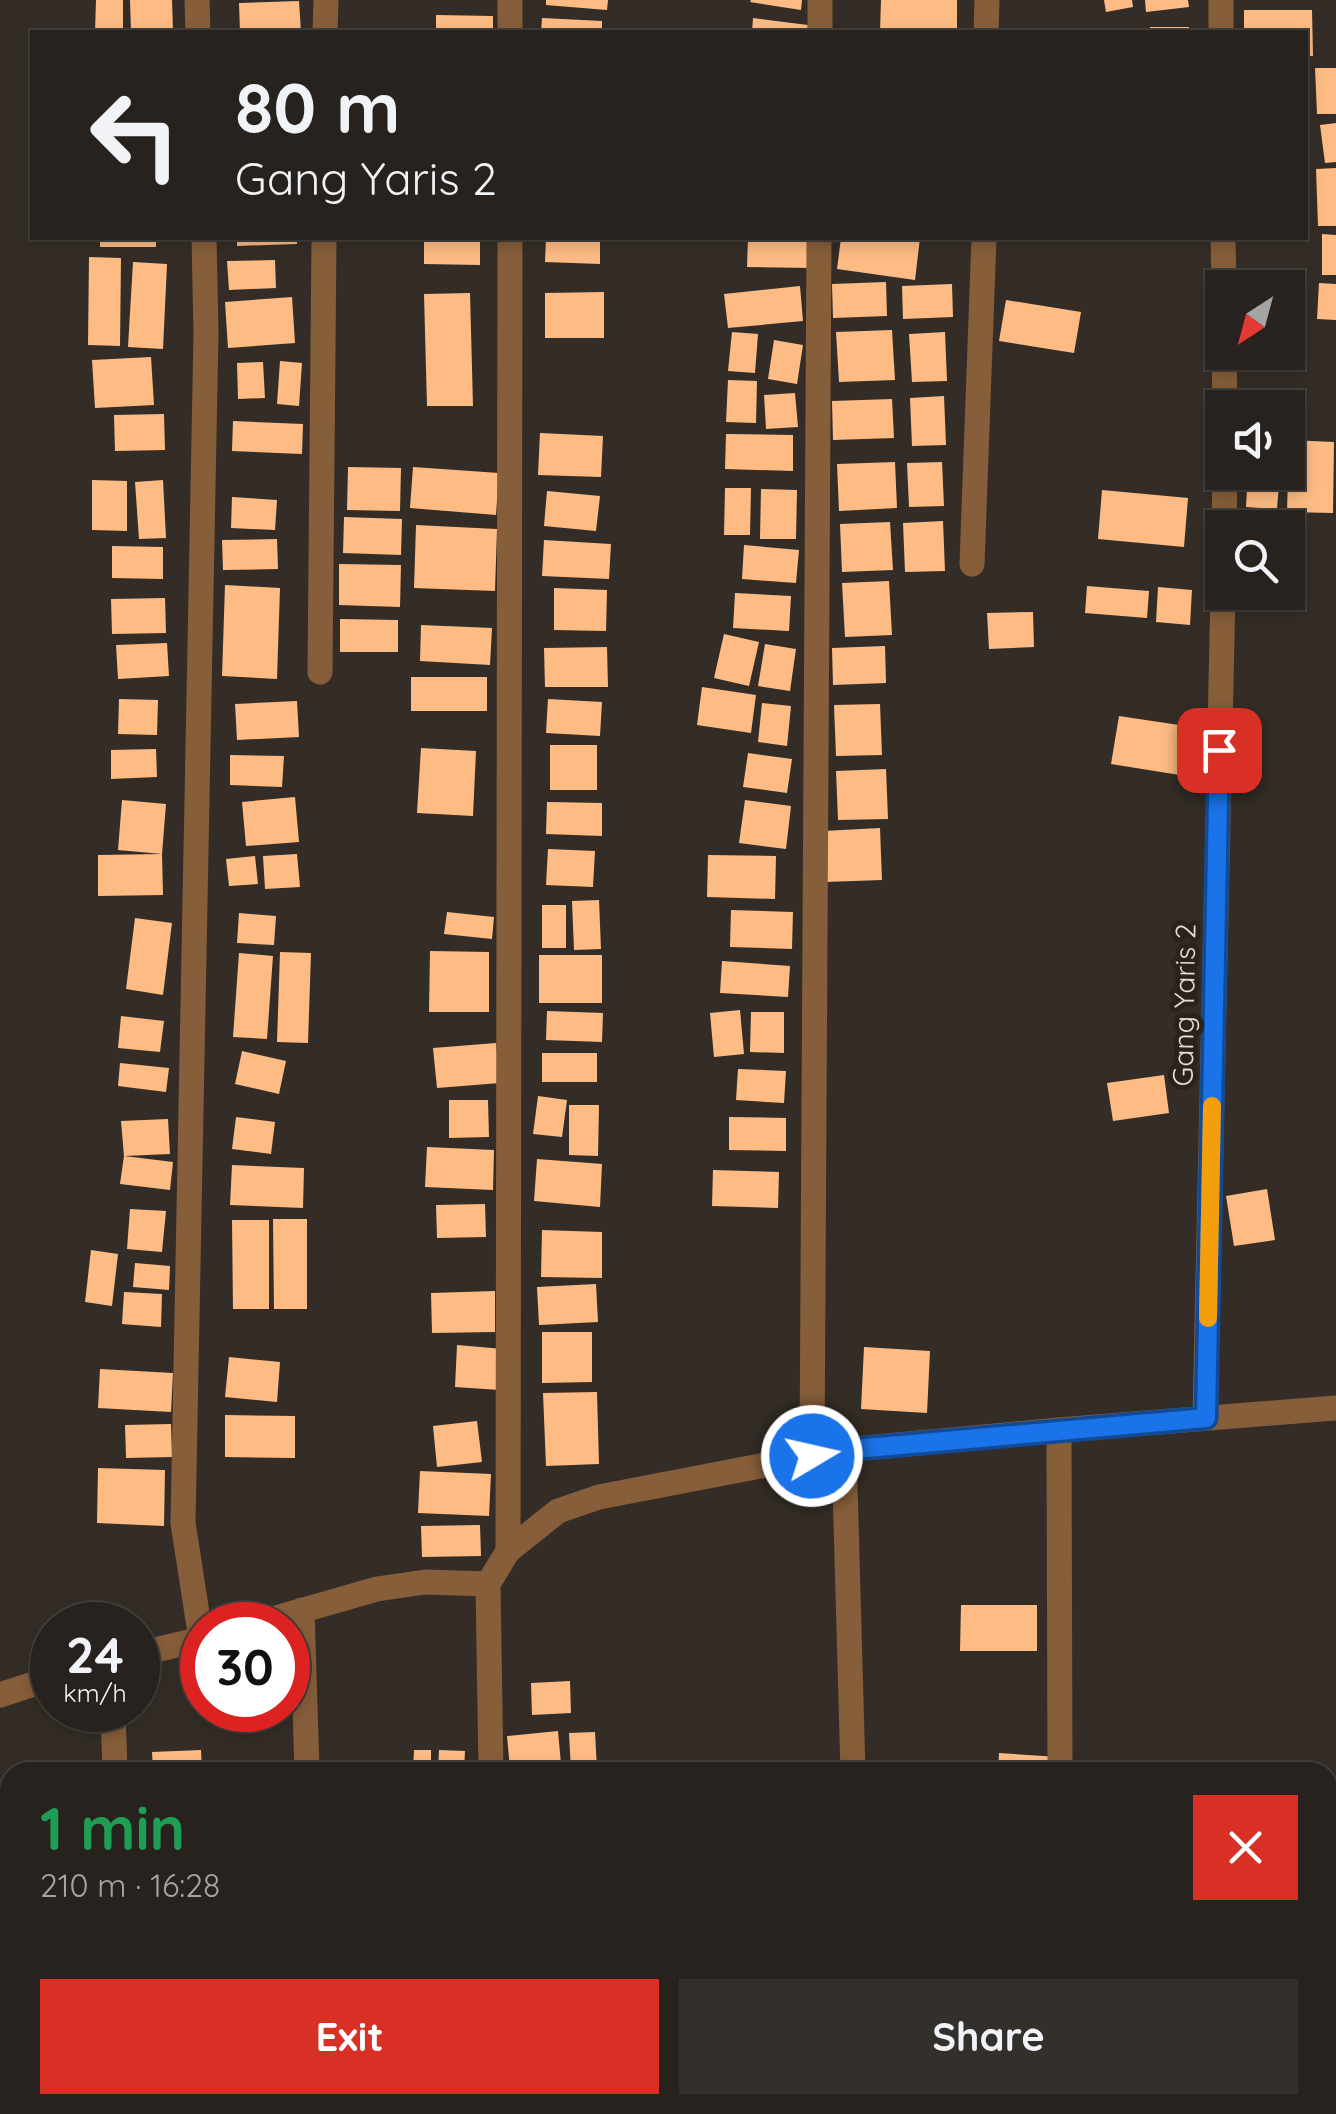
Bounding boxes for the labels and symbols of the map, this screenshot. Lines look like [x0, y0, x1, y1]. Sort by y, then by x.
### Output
north arrow [1205, 270, 1305, 370]
pin [1177, 708, 1262, 793]
street label: Gang Yaris 2 [1165, 923, 1202, 1087]
position arrow [760, 1404, 864, 1508]
speed limit sign: 30 [180, 1602, 310, 1732]

